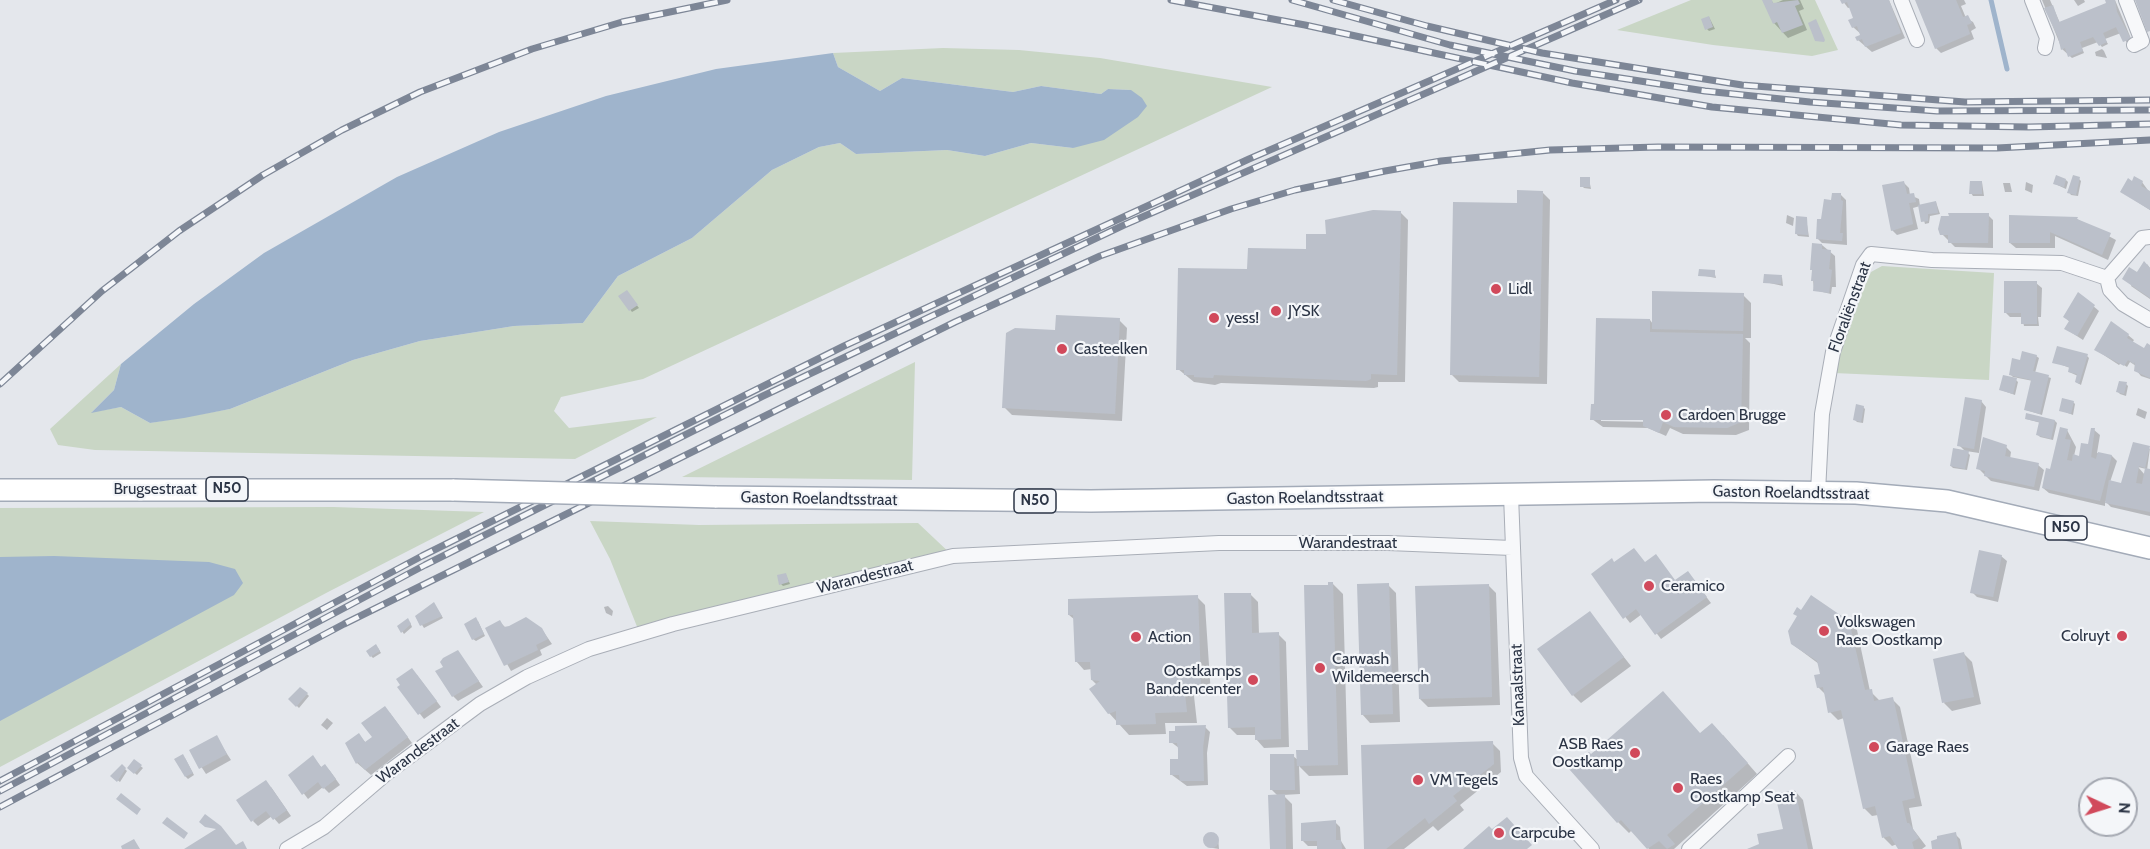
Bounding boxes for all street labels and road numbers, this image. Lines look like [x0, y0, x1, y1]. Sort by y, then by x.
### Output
street label: Floraliënstraat [1825, 259, 1875, 355]
road number: N50 [206, 477, 248, 501]
street label: Brugsestraat [113, 479, 197, 499]
street label: Gaston Roelandtsstraat [1712, 482, 1870, 504]
street label: Gaston Roelandtsstraat [1226, 487, 1384, 509]
street label: Gaston Roelandtsstraat [740, 488, 898, 510]
road number: N50 [1014, 489, 1056, 513]
road number: N50 [2045, 516, 2087, 540]
street label: Warandestraat [1299, 533, 1397, 553]
street label: Warandestraat [815, 556, 915, 598]
street label: Kanaalstraat [1507, 644, 1529, 726]
street label: Warandestraat [373, 714, 463, 788]

